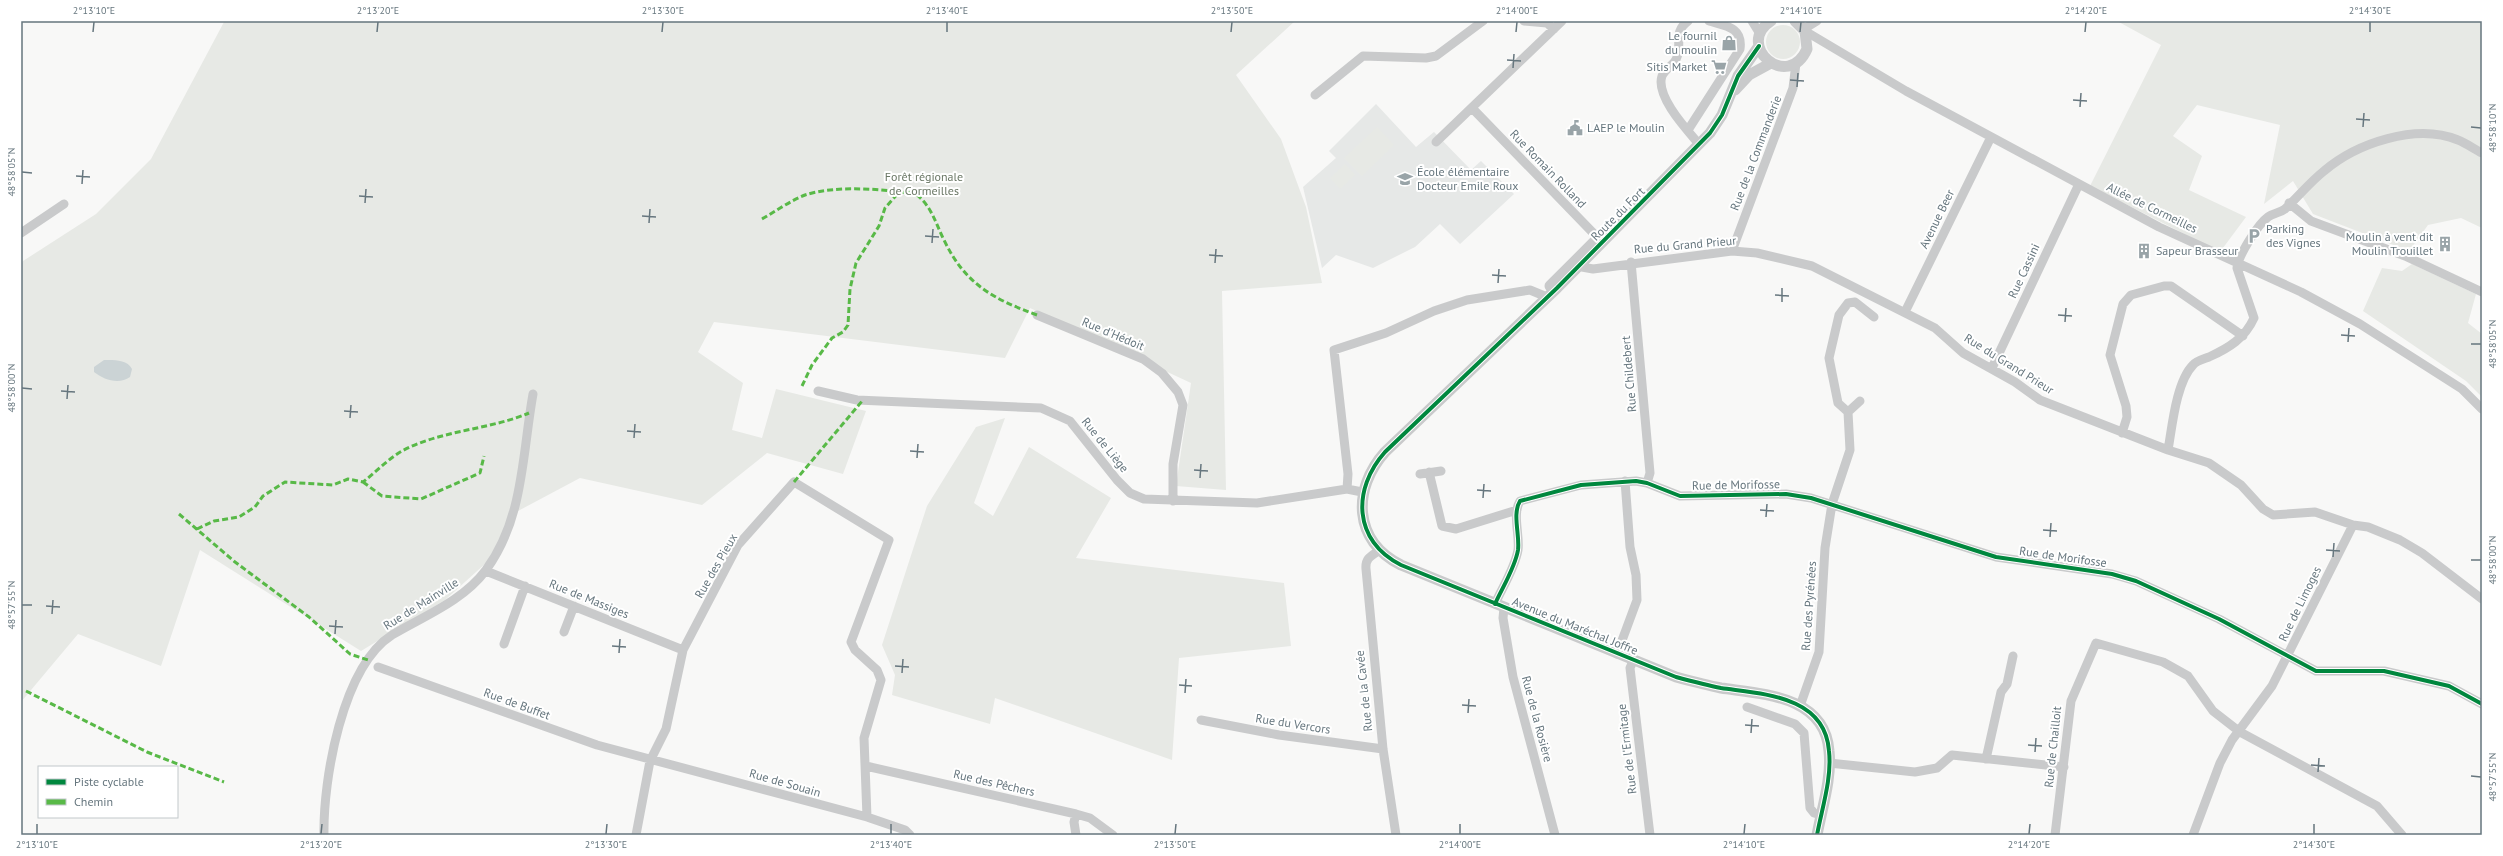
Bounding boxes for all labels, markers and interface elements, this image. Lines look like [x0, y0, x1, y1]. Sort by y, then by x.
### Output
text: 2°13'10"E [73, 4, 115, 17]
text: 2°13'20"E [357, 4, 399, 17]
text: 2°13'30"E [642, 4, 684, 17]
text: 2°13'40"E [926, 4, 968, 17]
text: 2°13'50"E [1211, 4, 1253, 17]
text: 2°14'00"E [1496, 4, 1538, 17]
text: 2°14'10"E [1780, 4, 1822, 17]
text: 2°14'20"E [2065, 4, 2107, 17]
text: 2°14'30"E [2349, 4, 2391, 17]
place label: Le fournil du moulin [1665, 28, 1717, 57]
shop icon: Le fournil du moulin [1720, 34, 1738, 52]
supermarket icon: Sitis Market [1710, 58, 1728, 76]
place label: Sitis Market [1647, 59, 1707, 74]
street label: Rue de la Commanderie [1727, 93, 1784, 212]
text: 48°58'10"N [2486, 103, 2499, 153]
public building icon: LAEP le Moulin [1566, 119, 1584, 137]
place label: LAEP le Moulin [1587, 120, 1665, 135]
street label: Rue Romain Rolland [1507, 126, 1590, 211]
text: 48°58'05"N [5, 147, 18, 197]
place label: École élémentaire Docteur Emile Roux [1417, 164, 1518, 193]
park label: Forêt régionale de Cormeilles [885, 169, 963, 198]
school or university icon: École élémentaire Docteur Emile Roux [1396, 170, 1414, 188]
street label: Allée de Cormeilles [2104, 179, 2200, 236]
street label: Route du Fort [1588, 184, 1648, 244]
street label: Avenue Beer [1916, 187, 1957, 251]
place label: Parking des Vignes [2266, 221, 2321, 250]
parking icon: Parking des Vignes [2245, 227, 2263, 245]
place label: Moulin à vent dit Moulin Trouillet [2346, 229, 2433, 258]
street label: Rue du Grand Prieur [1633, 233, 1737, 256]
building icon: Moulin à vent dit Moulin Trouillet [2436, 235, 2454, 253]
street label: Rue Cassini [2004, 241, 2043, 300]
building icon: Sapeur Brasseur [2135, 242, 2153, 260]
place label: Sapeur Brasseur [2156, 243, 2238, 258]
street label: Rue d'Hédoit [1080, 314, 1147, 353]
text: 48°58'05"N [2486, 319, 2499, 369]
street label: Rue du Grand Prieur [1962, 330, 2057, 397]
street label: Rue Childebert [1618, 335, 1639, 413]
text: 48°58'00"N [5, 363, 18, 413]
street label: Rue de Liège [1079, 414, 1132, 475]
street label: Rue de Morifosse [1692, 476, 1780, 493]
street label: Rue des Pieux [691, 531, 740, 601]
text: 48°58'00"N [2486, 535, 2499, 585]
street label: Rue de Morifosse [2018, 543, 2108, 570]
street label: Rue des Pyrénées [1798, 561, 1819, 651]
street label: Rue de Limoges [2275, 564, 2324, 644]
street label: Rue de Mainville [380, 574, 461, 633]
street label: Rue de Massiges [547, 576, 631, 621]
text: 48°57'55"N [5, 580, 18, 630]
street label: Avenue du Maréchal Joffre [1510, 593, 1640, 658]
street label: Rue de la Cavée [1352, 650, 1375, 732]
street label: Rue de la Rosière [1519, 674, 1556, 764]
street label: Rue de Buffet [482, 685, 552, 723]
street label: Rue de l'Ermitage [1614, 703, 1639, 795]
street label: Rue de Chailloit [2041, 705, 2064, 788]
street label: Rue du Vercors [1255, 710, 1332, 737]
text: 48°57'55"N [2486, 752, 2499, 802]
street label: Rue de Souain [748, 765, 823, 800]
legend [38, 766, 178, 818]
street label: Rue des Pêchers [952, 766, 1036, 799]
text: Piste cyclable [74, 774, 144, 789]
text: Chemin [74, 794, 113, 809]
text: 2°13'10"E [16, 838, 58, 851]
text: 2°13'20"E [300, 838, 342, 851]
text: 2°13'30"E [585, 838, 627, 851]
text: 2°13'40"E [870, 838, 912, 851]
text: 2°13'50"E [1154, 838, 1196, 851]
text: 2°14'00"E [1439, 838, 1481, 851]
text: 2°14'10"E [1723, 838, 1765, 851]
text: 2°14'20"E [2008, 838, 2050, 851]
text: 2°14'30"E [2293, 838, 2335, 851]

